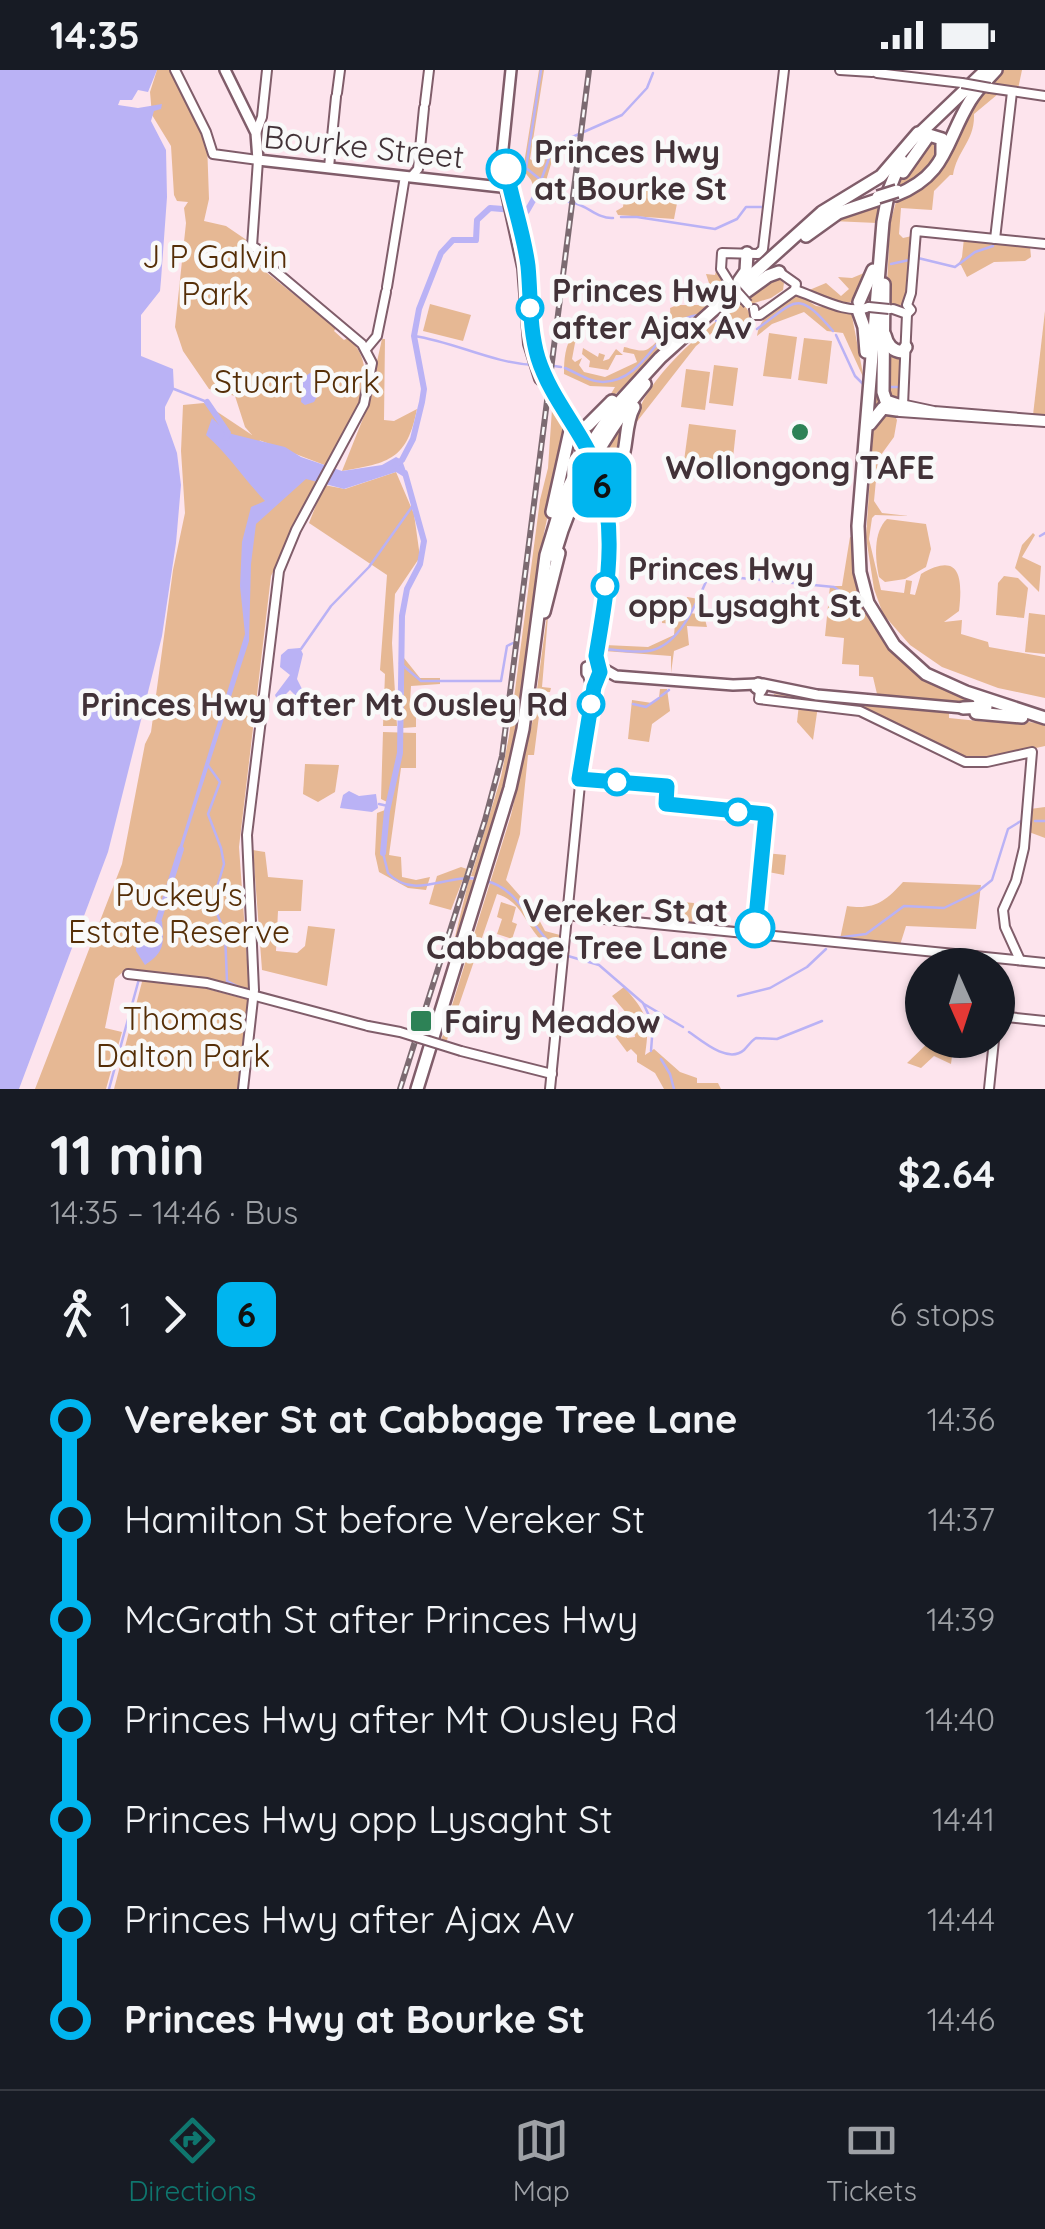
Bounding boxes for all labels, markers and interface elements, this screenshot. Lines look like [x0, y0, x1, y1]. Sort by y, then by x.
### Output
text: 14:35 [50, 11, 140, 59]
street label: Bourke Street [262, 116, 466, 176]
place label: Princes Hwy at Bourke St [534, 131, 727, 208]
marker: Princes Hwy at Bourke St [487, 150, 525, 188]
park label: J P Galvin Park [142, 236, 288, 313]
place label: Princes Hwy after Ajax Av [552, 270, 752, 347]
marker: Princes Hwy after Ajax Av [517, 295, 543, 321]
park label: Stuart Park [214, 361, 380, 401]
marker: Wollongong TAFE [789, 421, 811, 443]
place label: Wollongong TAFE [665, 447, 935, 487]
line badge: 6 [570, 452, 634, 518]
text: 6 [592, 463, 612, 507]
place label: Princes Hwy opp Lysaght St [628, 548, 862, 625]
marker: Princes Hwy opp Lysaght St [592, 573, 618, 599]
place label: Princes Hwy after Mt Ousley Rd [81, 684, 568, 724]
marker: Princes Hwy after Mt Ousley Rd [578, 691, 604, 717]
unlabelled marker [604, 769, 630, 795]
unlabelled marker [725, 799, 751, 825]
park label: Puckey's Estate Reserve [68, 874, 290, 951]
place label: Vereker St at Cabbage Tree Lane [426, 890, 728, 967]
marker: Vereker St at Cabbage Tree Lane [736, 909, 774, 947]
north arrow [905, 948, 1015, 1058]
map controls [905, 948, 1015, 1058]
park label: Thomas Dalton Park [96, 998, 270, 1075]
place label: Fairy Meadow [444, 1001, 661, 1041]
marker: Fairy Meadow [408, 1008, 434, 1034]
text: 11 min [50, 1120, 205, 1189]
text: $2.64 [898, 1150, 995, 1198]
text: 14:35 – 14:46 · Bus [50, 1192, 298, 1232]
icon: walk [50, 1287, 105, 1342]
icon: forward [147, 1287, 202, 1342]
text: 6 [237, 1292, 256, 1336]
text: 1 [120, 1294, 132, 1334]
text: 6 stops [890, 1294, 995, 1334]
text: Vereker St at Cabbage Tree Lane [124, 1395, 737, 1443]
text: 14:36 [927, 1399, 995, 1439]
text: Hamilton St before Vereker St [124, 1495, 645, 1543]
text: 14:37 [928, 1499, 995, 1539]
text: McGrath St after Princes Hwy [124, 1595, 638, 1643]
text: 14:39 [926, 1599, 995, 1639]
text: Princes Hwy after Mt Ousley Rd [124, 1695, 678, 1743]
text: 14:40 [925, 1699, 995, 1739]
text: Princes Hwy opp Lysaght St [124, 1795, 613, 1843]
text: 14:41 [932, 1799, 995, 1839]
text: Princes Hwy after Ajax Av [124, 1895, 575, 1943]
text: 14:44 [927, 1899, 995, 1939]
text: Princes Hwy at Bourke St [124, 1995, 585, 2043]
text: 14:46 [927, 1999, 995, 2039]
tab: Directions [128, 2113, 256, 2208]
tab: Map [513, 2113, 570, 2208]
tab: Tickets [826, 2113, 917, 2208]

